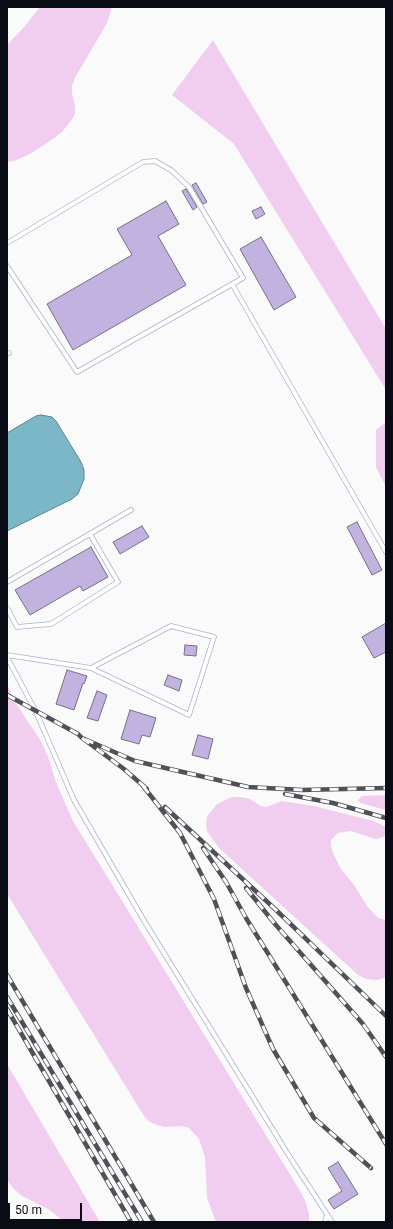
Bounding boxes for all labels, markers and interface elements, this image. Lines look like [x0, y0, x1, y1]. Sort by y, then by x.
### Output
scale bar [10, 1195, 84, 1221]
text: 50 m [15, 1203, 42, 1217]

